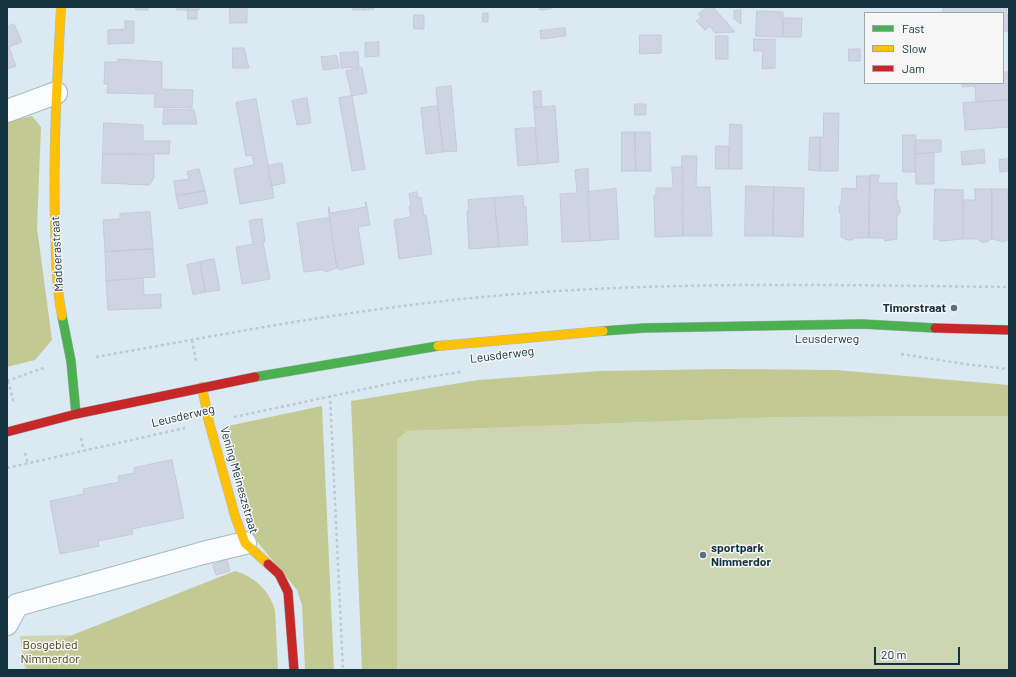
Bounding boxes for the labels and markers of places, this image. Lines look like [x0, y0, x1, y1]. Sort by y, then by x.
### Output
place label: Timorstraat [883, 301, 946, 315]
marker: Timorstraat [949, 303, 959, 313]
place label: sportpark Nimmerdor [711, 541, 771, 569]
marker: sportpark Nimmerdor [698, 550, 708, 560]

